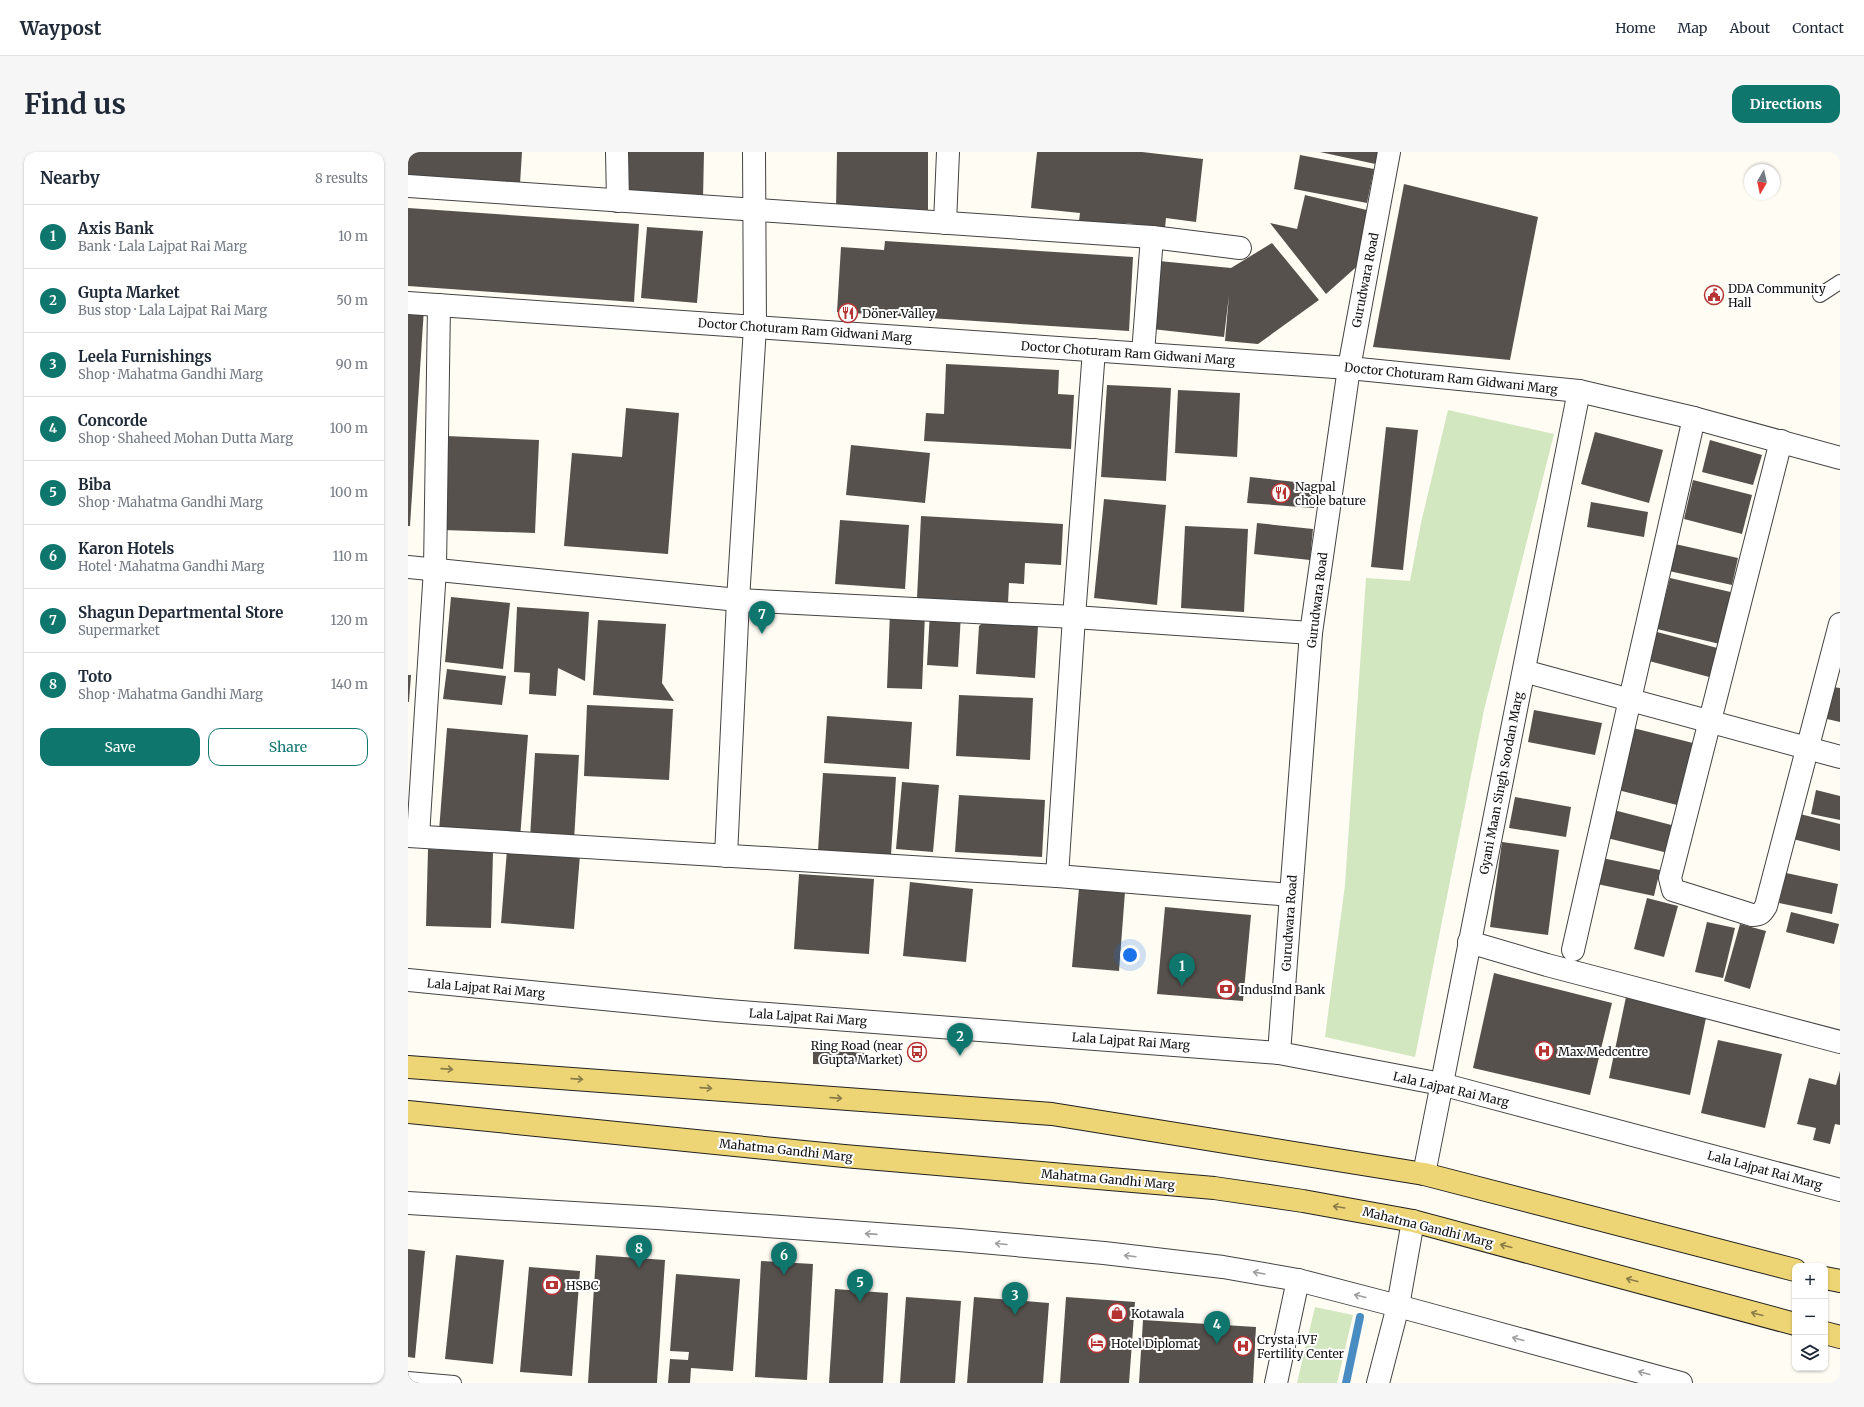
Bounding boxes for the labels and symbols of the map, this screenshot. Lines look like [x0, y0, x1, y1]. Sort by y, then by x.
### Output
north arrow [1744, 164, 1780, 200]
street label: Gurudwara Road [1348, 231, 1382, 329]
place label: DDA Community Hall [1728, 281, 1826, 310]
public building icon: DDA Community Hall [1703, 284, 1725, 306]
restaurant icon: Döner Valley [837, 302, 859, 324]
place label: Döner Valley [862, 306, 935, 321]
street label: Doctor Choturam Ram Gidwani Marg [697, 315, 913, 345]
street label: Doctor Choturam Ram Gidwani Marg [1020, 338, 1236, 368]
street label: Doctor Choturam Ram Gidwani Marg [1343, 359, 1559, 397]
place label: Nagpal chole bature [1295, 479, 1366, 508]
restaurant icon: Nagpal chole bature [1270, 482, 1292, 504]
street label: Gurudwara Road [1304, 551, 1330, 649]
pin: 7 [749, 601, 775, 634]
street label: Gyani Maan Singh Soodan Marg [1476, 690, 1526, 876]
street label: Gurudwara Road [1278, 874, 1300, 972]
your location [1120, 945, 1140, 965]
pin: 1 [1169, 953, 1195, 986]
street label: Lala Lajpat Rai Marg [426, 975, 546, 1001]
bank icon: IndusInd Bank [1215, 978, 1237, 1000]
place label: IndusInd Bank [1240, 982, 1326, 997]
street label: Lala Lajpat Rai Marg [748, 1005, 868, 1029]
pin: 2 [947, 1023, 973, 1056]
street label: Lala Lajpat Rai Marg [1071, 1029, 1191, 1053]
place label: Ring Road (near Gupta Market) [811, 1038, 904, 1067]
hospital icon: Max Medcentre [1533, 1040, 1555, 1062]
bus stop icon: Ring Road (near Gupta Market) [906, 1041, 928, 1063]
place label: Max Medcentre [1558, 1044, 1648, 1059]
one-way arrow [440, 1066, 453, 1073]
street label: Lala Lajpat Rai Marg [1392, 1068, 1511, 1110]
one-way arrow [570, 1075, 583, 1082]
one-way arrow [699, 1085, 712, 1092]
one-way arrow [829, 1094, 842, 1101]
street label: Mahatma Gandhi Marg [718, 1136, 854, 1165]
street label: Lala Lajpat Rai Marg [1706, 1147, 1825, 1193]
street label: Mahatma Gandhi Marg [1040, 1166, 1176, 1192]
one-way arrow [1333, 1203, 1346, 1211]
street label: Mahatma Gandhi Marg [1361, 1203, 1496, 1251]
one-way arrow [865, 1231, 878, 1238]
pin: 8 [626, 1235, 652, 1268]
one-way arrow [995, 1241, 1008, 1248]
pin: 6 [771, 1242, 797, 1275]
one-way arrow [1500, 1242, 1513, 1249]
one-way arrow [1124, 1252, 1137, 1260]
pin: 5 [847, 1269, 873, 1302]
one-way arrow [1253, 1269, 1266, 1277]
bank icon: HSBC [541, 1274, 563, 1296]
one-way arrow [1626, 1276, 1639, 1283]
place label: HSBC [566, 1278, 599, 1293]
pin: 3 [1002, 1282, 1028, 1315]
one-way arrow [1354, 1292, 1367, 1300]
shop icon: Kotawala [1106, 1302, 1128, 1324]
place label: Kotawala [1131, 1306, 1185, 1321]
one-way arrow [1751, 1310, 1764, 1317]
pin: 4 [1204, 1311, 1230, 1344]
hotel icon: Hotel Diplomat [1086, 1332, 1108, 1354]
place label: Crysta IVF Fertility Center [1257, 1332, 1345, 1361]
one-way arrow [1512, 1334, 1525, 1342]
hospital icon: Crysta IVF Fertility Center [1232, 1335, 1254, 1357]
place label: Hotel Diplomat [1111, 1336, 1199, 1351]
one-way arrow [1637, 1369, 1650, 1376]

